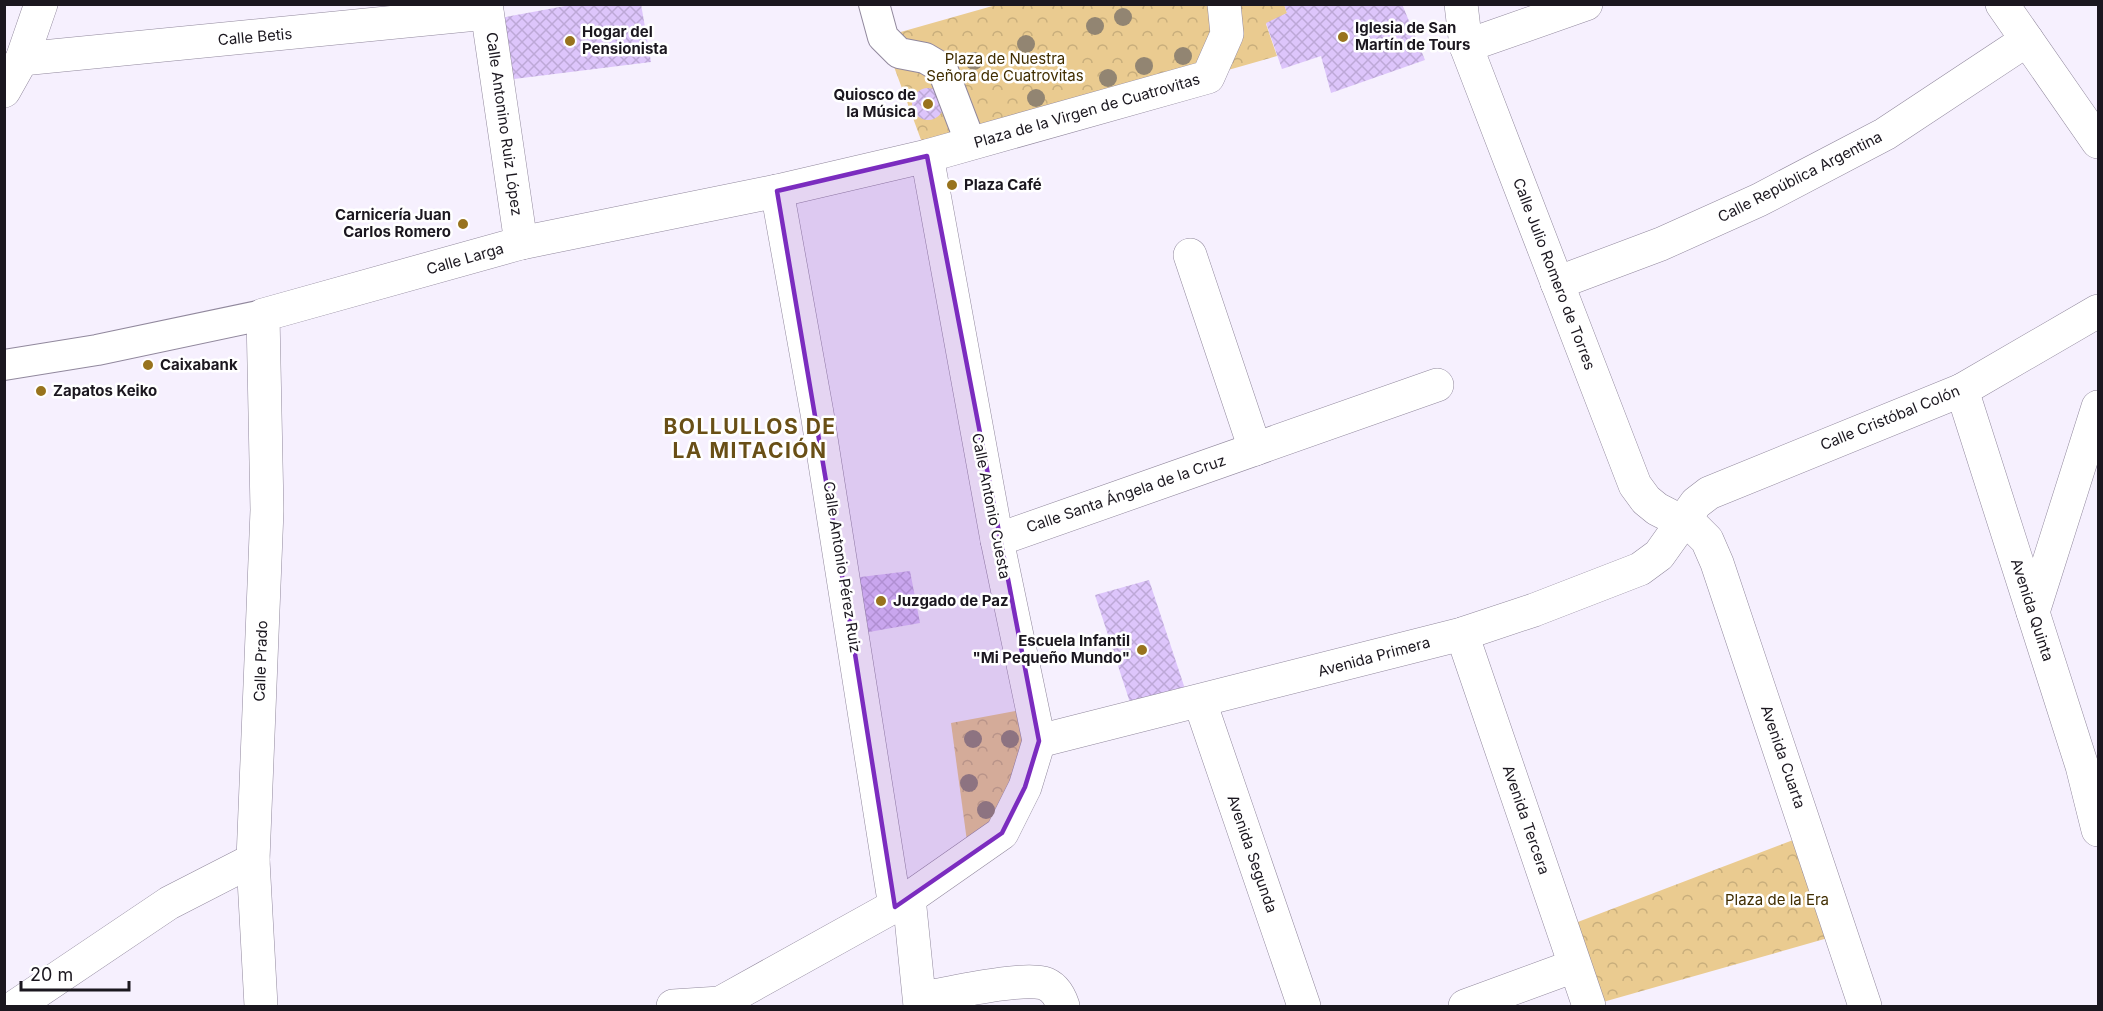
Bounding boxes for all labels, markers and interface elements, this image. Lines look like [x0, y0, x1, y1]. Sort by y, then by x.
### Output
place label: Iglesia de San Martín de Tours [1355, 18, 1470, 54]
place label: Hogar del Pensionista [582, 22, 668, 58]
street label: Calle Betis [217, 24, 293, 49]
marker: Iglesia de San Martín de Tours [1336, 30, 1350, 44]
street label: Calle Antonino Ruiz López [482, 31, 527, 217]
marker: Hogar del Pensionista [563, 34, 577, 48]
park label: Plaza de Nuestra Señora de Cuatrovitas [926, 49, 1084, 85]
street label: Plaza de la Virgen de Cuatrovitas [972, 69, 1202, 152]
place label: Quiosco de la Música [833, 85, 916, 121]
marker: Quiosco de la Música [921, 97, 935, 111]
street label: Calle República Argentina [1714, 127, 1885, 226]
place label: Plaza Café [964, 175, 1042, 194]
street label: Calle Julio Romero de Torres [1509, 175, 1600, 373]
marker: Plaza Café [945, 178, 959, 192]
place label: Carnicería Juan Carlos Romero [335, 205, 451, 241]
marker: Carnicería Juan Carlos Romero [456, 217, 470, 231]
street label: Calle Larga [424, 238, 506, 279]
place label: Caixabank [160, 355, 238, 374]
marker: Caixabank [141, 358, 155, 372]
place label: Zapatos Keiko [53, 381, 157, 400]
street label: Calle Cristóbal Colón [1817, 381, 1962, 454]
marker: Zapatos Keiko [34, 384, 48, 398]
district label: BOLLULLOS DE LA MITACIÓN [663, 414, 837, 463]
street label: Calle Antonio Cuesta [968, 431, 1015, 580]
street label: Calle Santa Ángela de la Cruz [1024, 450, 1228, 537]
street label: Calle Antonio Pérez Ruiz [820, 480, 865, 654]
street label: Avenida Quinta [2007, 556, 2058, 664]
place label: Juzgado de Paz [893, 591, 1009, 610]
marker: Juzgado de Paz [874, 594, 888, 608]
street label: Calle Prado [250, 620, 271, 702]
place label: Escuela Infantil "Mi Pequeño Mundo" [973, 631, 1130, 667]
street label: Avenida Primera [1316, 632, 1432, 681]
marker: Escuela Infantil "Mi Pequeño Mundo" [1135, 643, 1149, 657]
street label: Avenida Cuarta [1757, 703, 1810, 811]
street label: Avenida Tercera [1499, 763, 1554, 877]
street label: Avenida Segunda [1223, 792, 1282, 915]
park label: Plaza de la Era [1725, 890, 1829, 909]
scale bar [21, 954, 129, 992]
text: 20 m [30, 964, 73, 985]

